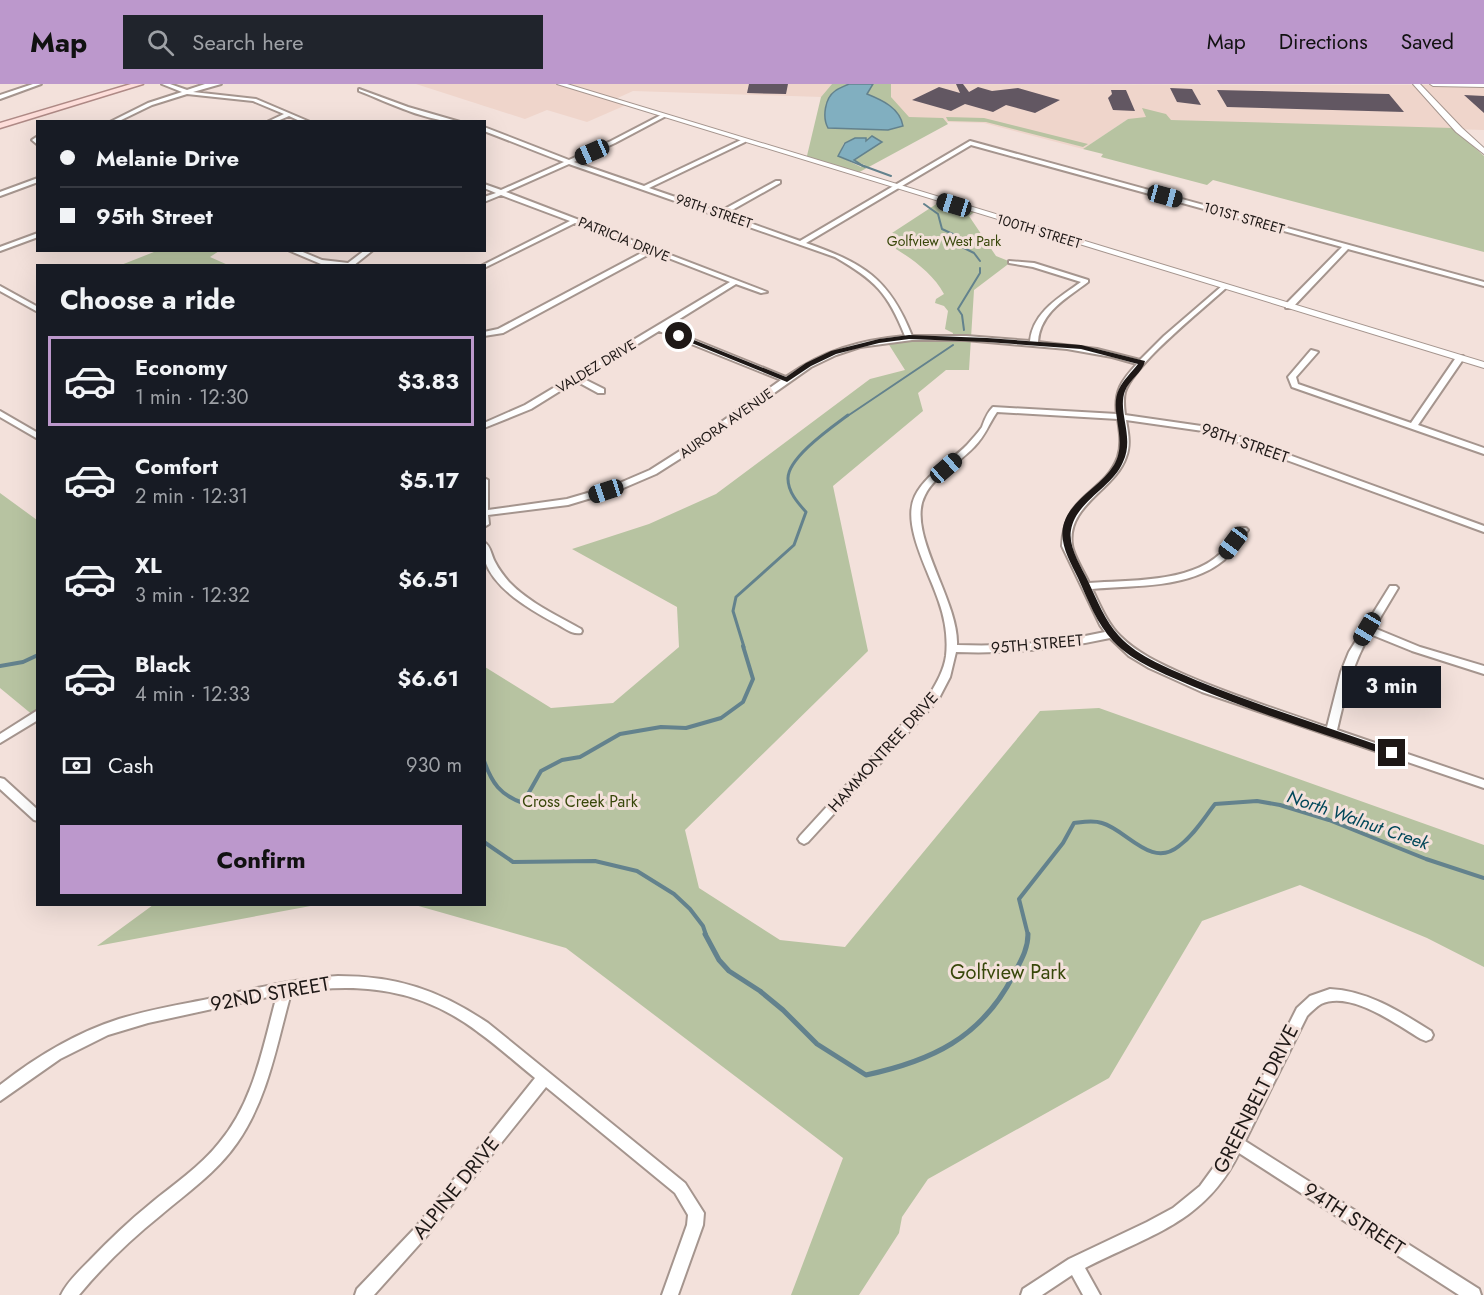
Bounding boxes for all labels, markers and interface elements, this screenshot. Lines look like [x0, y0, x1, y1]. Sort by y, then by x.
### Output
search box [123, 15, 543, 69]
text: Map [30, 22, 87, 63]
icon: search [144, 26, 177, 59]
text: Search here [192, 26, 304, 58]
text: Map [1207, 27, 1246, 57]
text: Directions [1279, 27, 1368, 57]
text: Saved [1401, 27, 1454, 57]
car [572, 136, 612, 168]
text: Melanie Drive [96, 142, 239, 174]
car [1145, 183, 1185, 209]
street label: 98TH STREET [673, 189, 756, 234]
car [934, 191, 974, 219]
street label: 101ST STREET [1201, 197, 1287, 239]
text: 95th Street [96, 200, 213, 232]
street label: 100TH STREET [994, 209, 1084, 254]
street label: PATRICIA DRIVE [575, 212, 673, 266]
park label: Golfview West Park [887, 231, 1002, 251]
text: Choose a ride [60, 280, 235, 319]
route start [665, 322, 692, 349]
street label: VALDEZ DRIVE [552, 334, 640, 398]
text: Economy [135, 351, 227, 383]
icon: car [63, 354, 117, 408]
text: $3.83 [397, 365, 459, 397]
text: 1 min · 12:30 [135, 383, 249, 412]
street label: AURORA AVENUE [675, 383, 777, 463]
street label: 98TH STREET [1198, 417, 1292, 469]
car [927, 449, 965, 487]
text: Comfort [135, 450, 218, 482]
icon: car [63, 453, 117, 507]
text: $5.17 [400, 464, 459, 496]
car [586, 477, 626, 505]
text: 2 min · 12:31 [135, 482, 248, 511]
car [1215, 523, 1251, 563]
text: XL [135, 549, 162, 581]
icon: car [63, 552, 117, 606]
text: $6.51 [398, 563, 459, 595]
text: 3 min · 12:32 [135, 581, 250, 610]
car [1350, 609, 1384, 649]
street label: 95TH STREET [990, 628, 1084, 659]
text: Black [135, 648, 191, 680]
icon: car [63, 651, 117, 705]
text: $6.61 [398, 662, 459, 694]
callout: 3 min [1342, 666, 1442, 708]
text: 3 min [1366, 672, 1417, 701]
text: 4 min · 12:33 [135, 680, 250, 709]
street label: HAMMONTREE DRIVE [823, 687, 943, 817]
route end [1378, 739, 1405, 766]
icon: cash [60, 749, 93, 782]
text: Cash [108, 749, 154, 781]
text: 930 m [406, 751, 462, 780]
water label: North Walnut Creek [1283, 784, 1434, 857]
park label: Cross Creek Park [522, 790, 639, 813]
button: Confirm [60, 825, 462, 894]
park label: Golfview Park [950, 958, 1066, 987]
street label: 92ND STREET [208, 969, 333, 1019]
street label: GREENBELT DRIVE [1206, 1020, 1306, 1178]
street label: ALPINE DRIVE [406, 1131, 506, 1245]
street label: 94TH STREET [1298, 1175, 1411, 1263]

